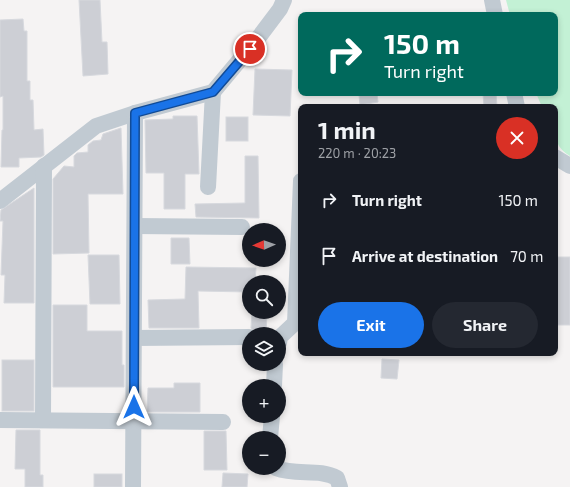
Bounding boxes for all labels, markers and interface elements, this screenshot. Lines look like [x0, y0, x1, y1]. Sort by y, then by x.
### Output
text: 150 m [384, 26, 460, 60]
icon: right [318, 28, 370, 80]
pin [233, 32, 267, 66]
icon: arrive [239, 38, 261, 60]
text: Turn right [384, 60, 464, 82]
text: 1 min [318, 115, 376, 144]
button: close [496, 117, 538, 159]
text: 220 m · 20:23 [318, 145, 396, 161]
icon: right [318, 189, 340, 211]
text: Turn right [352, 191, 422, 209]
text: 150 m [498, 191, 538, 209]
north arrow [242, 223, 286, 267]
map controls [242, 223, 286, 475]
icon: arrive [318, 245, 340, 267]
text: Arrive at destination [352, 247, 498, 265]
text: 70 m [510, 247, 543, 265]
button: search [242, 275, 286, 319]
button: Exit [318, 302, 424, 348]
button: Share [432, 302, 538, 348]
button: layers [242, 327, 286, 371]
button: + [242, 379, 286, 423]
position arrow [113, 386, 155, 428]
button: − [242, 431, 286, 475]

